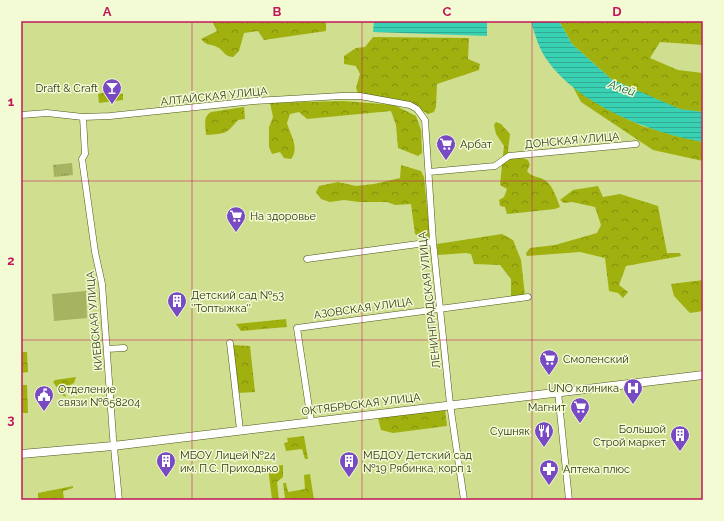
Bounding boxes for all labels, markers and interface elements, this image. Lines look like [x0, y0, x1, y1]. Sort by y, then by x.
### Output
text: A [103, 4, 112, 19]
text: B [273, 4, 282, 19]
text: C [443, 4, 452, 19]
text: D [612, 4, 622, 19]
bar icon: Draft & Craft [101, 77, 123, 105]
water label: Алей [606, 77, 638, 99]
place label: Draft & Craft [35, 82, 98, 95]
street label: АЛТАЙСКАЯ УЛИЦА [160, 84, 269, 109]
text: 1 [8, 94, 15, 109]
street label: ДОНСКАЯ УЛИЦА [524, 130, 620, 151]
supermarket icon: Арбат [435, 133, 457, 161]
place label: Арбат [460, 138, 493, 151]
supermarket icon: На здоровье [225, 205, 247, 233]
place label: На здоровье [250, 210, 316, 223]
street label: ЛЕНИНГРАДСКАЯ УЛИЦА [416, 230, 443, 369]
text: 2 [7, 253, 15, 268]
street label: КИЕВСКАЯ УЛИЦА [84, 270, 105, 371]
place label: Детский сад №53 ''Топтыжка'' [191, 289, 284, 315]
building icon: Детский сад №53 ''Топтыжка'' [166, 290, 188, 318]
street label: АЗОВСКАЯ УЛИЦА [313, 295, 414, 322]
supermarket icon: Смоленский [538, 348, 560, 376]
place label: Смоленский [563, 353, 629, 366]
hospital icon: UNO клиника [622, 377, 644, 405]
place label: UNO клиника [548, 382, 619, 395]
place label: Отделение связи №658204 [58, 383, 140, 409]
public building icon: Отделение связи №658204 [33, 384, 55, 412]
street label: ОКТЯБРЬСКАЯ УЛИЦА [301, 391, 422, 418]
supermarket icon: Магнит [569, 396, 591, 424]
place label: Магнит [528, 401, 567, 414]
text: 3 [7, 412, 15, 427]
restaurant icon: Сушняк [533, 420, 555, 448]
place label: Большой Строй маркет [593, 423, 667, 449]
building icon: Большой Строй маркет [669, 424, 691, 452]
place label: Сушняк [490, 425, 530, 438]
place label: МБОУ Лицей №24 им. П.С. Приходько [180, 449, 279, 475]
place label: МБДОУ Детский сад №19 Рябинка, корп 1 [363, 449, 472, 475]
building icon: МБОУ Лицей №24 им. П.С. Приходько [155, 450, 177, 478]
building icon: МБДОУ Детский сад №19 Рябинка, корп 1 [338, 450, 360, 478]
pharmacy icon: Аптека плюс [538, 458, 560, 486]
place label: Аптека плюс [563, 463, 630, 476]

